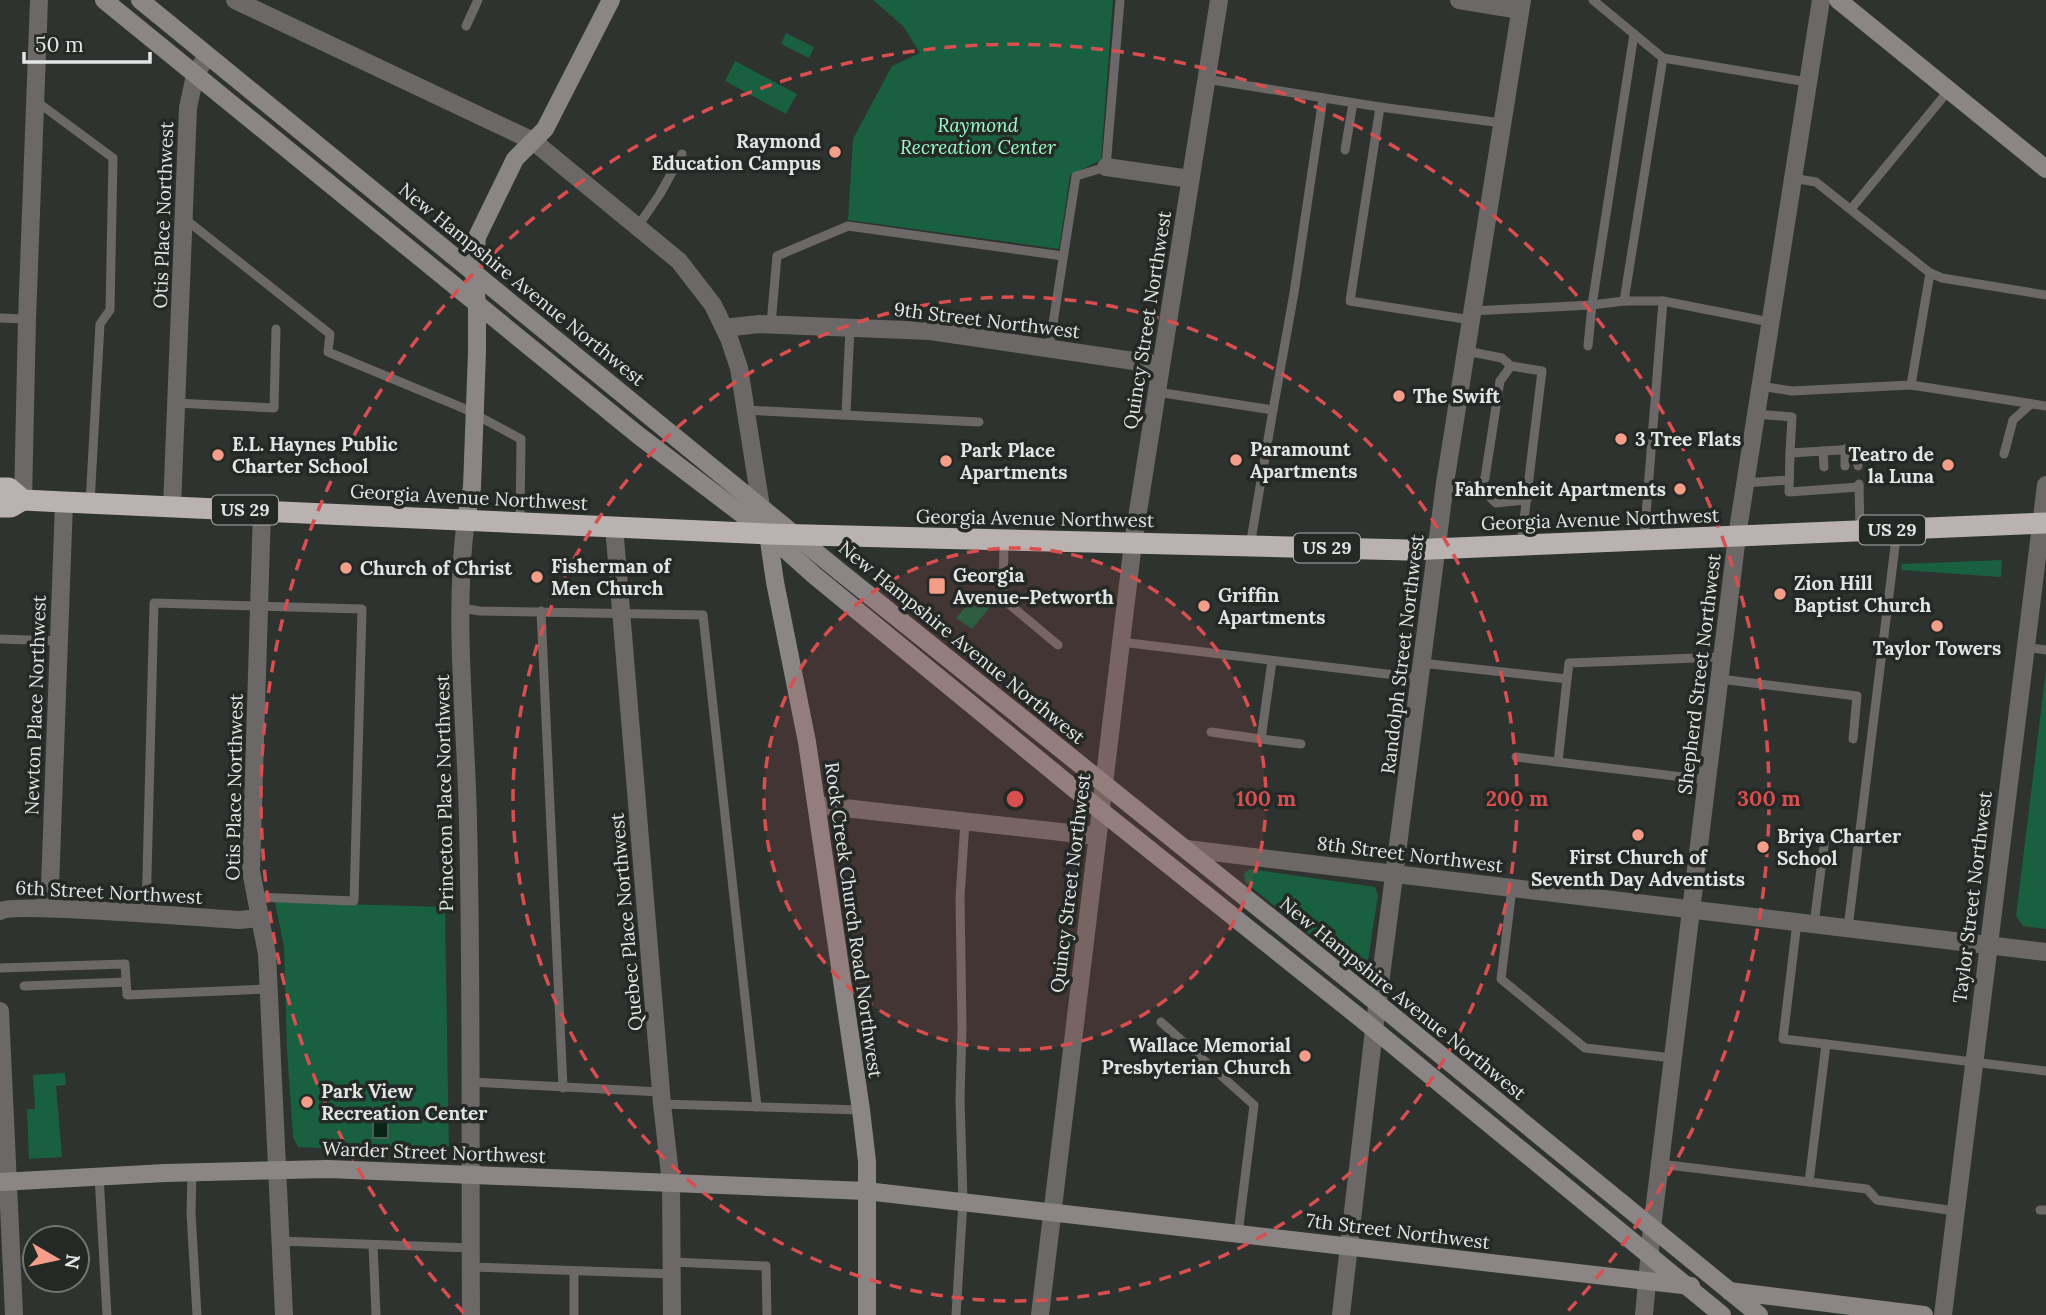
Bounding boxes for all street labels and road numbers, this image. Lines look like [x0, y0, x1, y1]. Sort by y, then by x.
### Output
street label: Otis Place Northwest [148, 120, 178, 309]
street label: New Hampshire Avenue Northwest [394, 177, 650, 391]
street label: Quincy Street Northwest [1118, 208, 1176, 431]
street label: 9th Street Northwest [893, 297, 1082, 343]
street label: Georgia Avenue Northwest [349, 479, 589, 515]
road number: US 29 [212, 496, 278, 524]
street label: Georgia Avenue Northwest [1480, 503, 1720, 535]
street label: Georgia Avenue Northwest [916, 504, 1155, 532]
road number: US 29 [1859, 516, 1925, 544]
street label: Randolph Street Northwest [1375, 532, 1429, 775]
road number: US 29 [1294, 534, 1360, 562]
street label: New Hampshire Avenue Northwest [834, 535, 1090, 749]
street label: Shepherd Street Northwest [1672, 551, 1726, 796]
street label: Newton Place Northwest [19, 594, 51, 815]
street label: Princeton Place Northwest [430, 674, 458, 912]
street label: Otis Place Northwest [220, 693, 248, 881]
street label: Rock Creek Church Road Northwest [820, 760, 888, 1080]
street label: Quincy Street Northwest [1045, 771, 1095, 994]
street label: Taylor Street Northwest [1947, 789, 1997, 1004]
street label: Quebec Place Northwest [604, 811, 647, 1032]
street label: 8th Street Northwest [1316, 831, 1505, 877]
street label: 6th Street Northwest [15, 875, 204, 909]
street label: New Hampshire Avenue Northwest [1275, 891, 1531, 1105]
street label: Warder Street Northwest [322, 1136, 547, 1168]
street label: 7th Street Northwest [1305, 1208, 1492, 1254]

